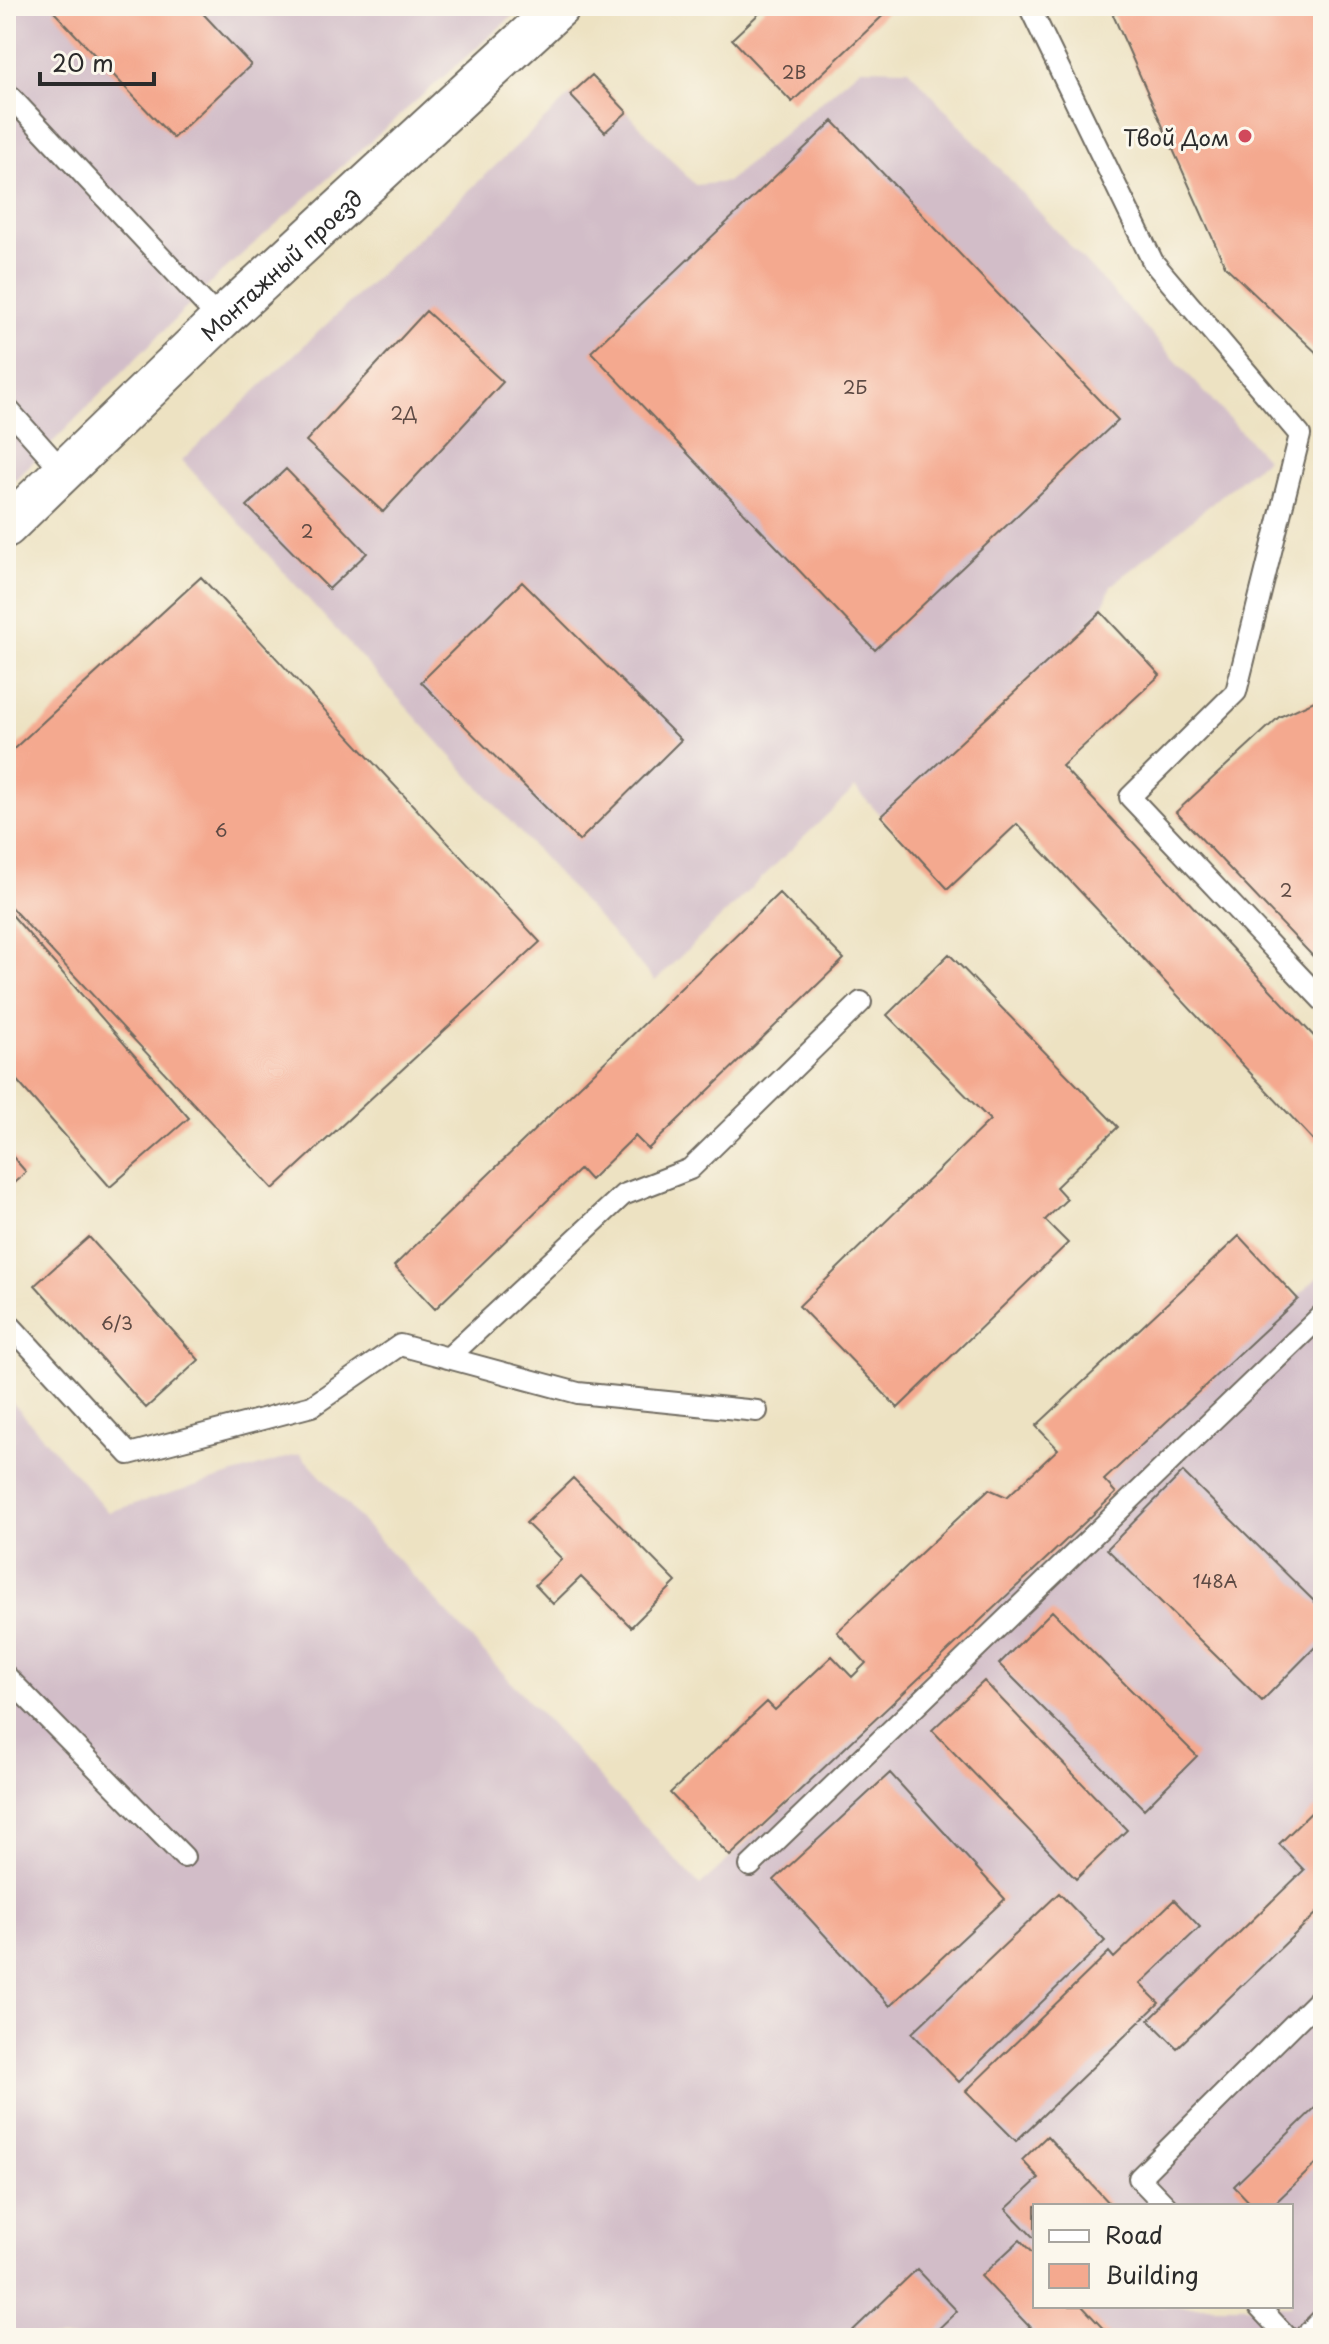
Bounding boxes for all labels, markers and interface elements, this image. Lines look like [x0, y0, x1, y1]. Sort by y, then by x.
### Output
scale bar [40, 36, 154, 86]
text: 20 m [52, 44, 114, 80]
house number: 2В [782, 58, 806, 85]
place label: Твой Дом [1123, 120, 1229, 153]
marker: Твой Дом [1236, 127, 1254, 145]
street label: Монтажный проезд [192, 181, 369, 348]
house number: 2Б [843, 373, 867, 400]
house number: 2Д [391, 399, 417, 426]
house number: 2 [301, 517, 313, 544]
house number: 6 [215, 816, 227, 843]
house number: 2 [1280, 876, 1292, 903]
house number: 6/3 [101, 1309, 133, 1336]
house number: 148А [1193, 1567, 1238, 1594]
legend [1033, 2204, 1293, 2308]
text: Road [1105, 2216, 1163, 2252]
text: Building [1105, 2256, 1199, 2292]

